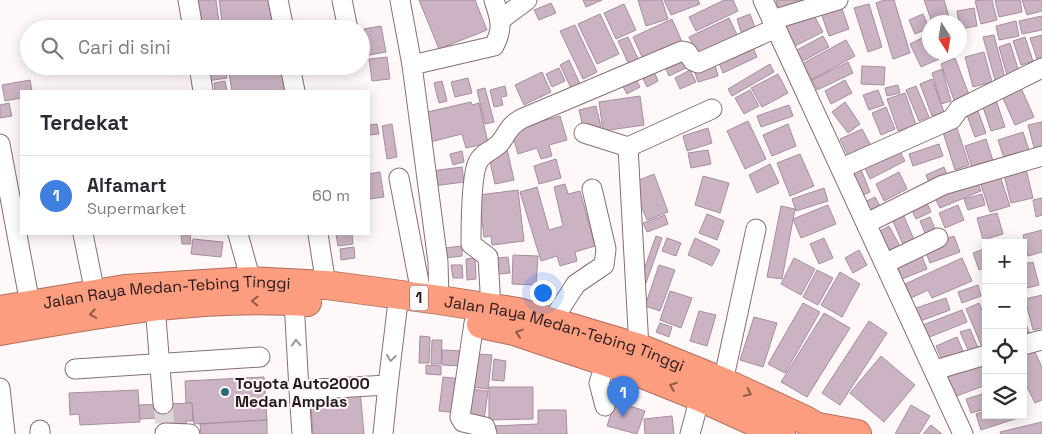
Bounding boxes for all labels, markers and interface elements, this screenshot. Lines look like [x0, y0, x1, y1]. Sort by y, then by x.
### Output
north arrow [922, 15, 967, 60]
search box [20, 20, 370, 75]
icon: search [38, 34, 66, 62]
text: Cari di sini [78, 35, 171, 60]
text: Terdekat [40, 109, 129, 136]
text: Alfamart [87, 173, 167, 198]
text: 1 [52, 185, 60, 206]
text: 60 m [312, 185, 350, 206]
text: Supermarket [87, 198, 186, 219]
map controls [982, 239, 1027, 419]
button: + [982, 239, 1027, 284]
street label: Jalan Raya Medan-Tebing Tinggi [41, 271, 291, 314]
your location [530, 280, 556, 306]
button: − [982, 284, 1027, 329]
road number: 1 [410, 286, 428, 310]
street label: Jalan Raya Medan-Tebing Tinggi [443, 291, 687, 376]
one-way arrow [250, 296, 258, 306]
one-way arrow [88, 309, 97, 319]
one-way arrow [516, 328, 524, 338]
button: locate [982, 329, 1027, 374]
one-way arrow [291, 339, 302, 347]
one-way arrow [386, 355, 397, 363]
place label: Toyota Auto2000 Medan Amplas [235, 373, 370, 412]
button: layers [982, 374, 1027, 419]
pin: 1 [607, 376, 639, 417]
one-way arrow [669, 382, 678, 392]
marker: Toyota Auto2000 Medan Amplas [219, 386, 231, 398]
one-way arrow [743, 387, 752, 398]

